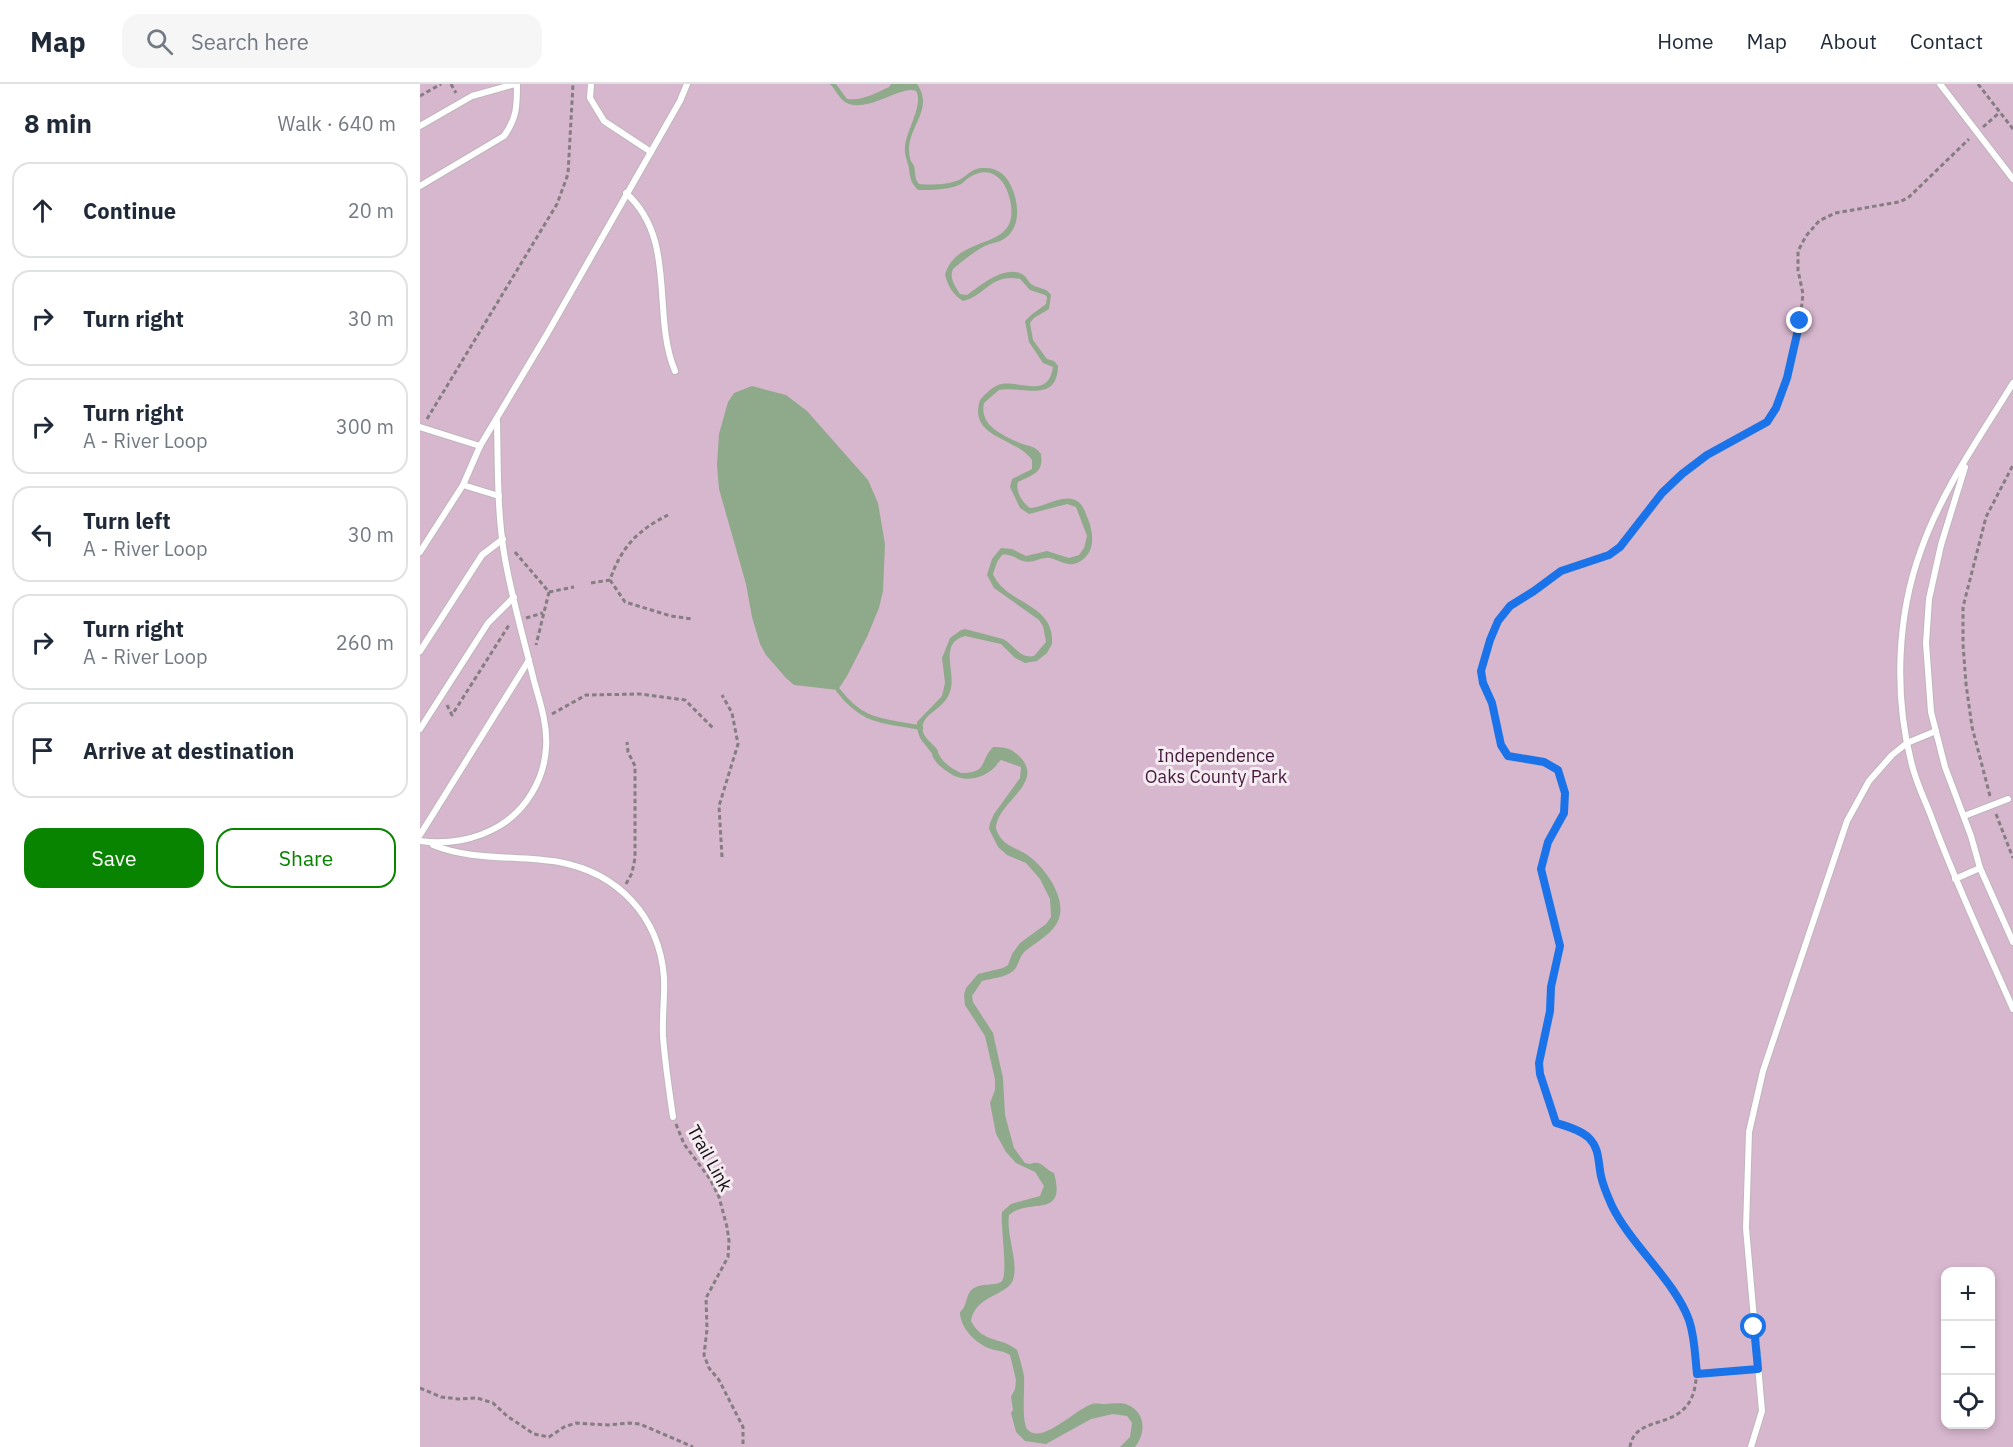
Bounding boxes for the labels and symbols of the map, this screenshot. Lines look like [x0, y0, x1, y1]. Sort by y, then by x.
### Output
route end [1786, 307, 1812, 333]
park label: Independence Oaks County Park [1145, 744, 1288, 788]
street label: Trail Link [682, 1121, 738, 1196]
route start [1740, 1313, 1766, 1339]

